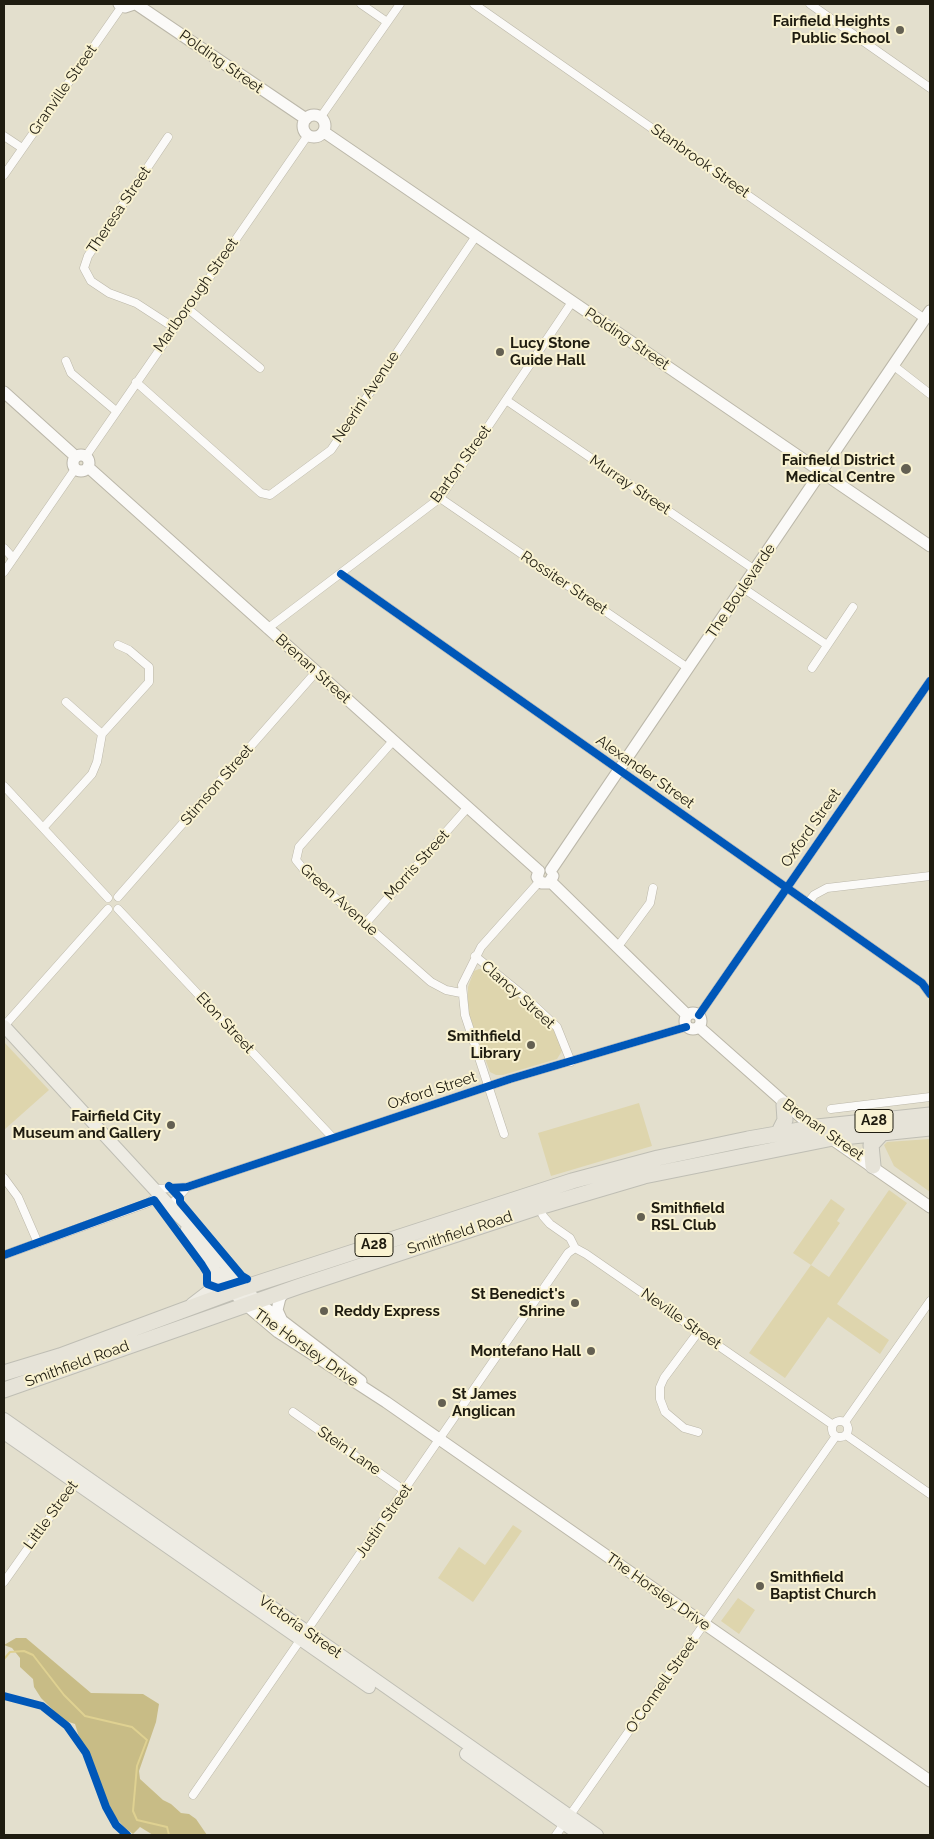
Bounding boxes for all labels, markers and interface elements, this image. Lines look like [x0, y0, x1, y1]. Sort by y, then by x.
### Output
place label: Fairfield Heights Public School [773, 12, 890, 47]
marker: Fairfield Heights Public School [894, 24, 906, 36]
street label: Polding Street [176, 26, 266, 98]
street label: Granville Street [25, 41, 101, 139]
street label: Stanbrook Street [647, 120, 753, 202]
street label: Theresa Street [83, 163, 155, 257]
street label: Marlborough Street [150, 235, 242, 355]
street label: Polding Street [581, 304, 673, 374]
place label: Lucy Stone Guide Hall [510, 334, 590, 369]
marker: Lucy Stone Guide Hall [494, 346, 506, 358]
street label: Neerini Avenue [329, 348, 403, 446]
street label: Barton Street [427, 422, 495, 506]
street label: Murray Street [586, 451, 674, 519]
place label: Fairfield District Medical Centre [782, 451, 895, 486]
marker: Fairfield District Medical Centre [899, 462, 913, 476]
street label: The Boulevarde [703, 540, 779, 642]
street label: Rossiter Street [517, 547, 611, 619]
street label: Brenan Street [272, 631, 354, 707]
street label: Alexander Street [592, 731, 698, 813]
street label: Stimson Street [177, 741, 257, 829]
street label: Oxford Street [777, 785, 845, 871]
street label: Morris Street [381, 826, 453, 904]
street label: Green Avenue [296, 860, 382, 940]
street label: Clancy Street [477, 957, 559, 1033]
street label: Eton Street [192, 989, 258, 1057]
place label: Smithfield Library [447, 1027, 521, 1062]
marker: Smithfield Library [525, 1039, 537, 1051]
street label: Oxford Street [385, 1068, 479, 1114]
street label: Brenan Street [779, 1095, 867, 1165]
place label: Fairfield City Museum and Gallery [13, 1107, 161, 1142]
road number: A28 [855, 1110, 893, 1132]
marker: Fairfield City Museum and Gallery [165, 1119, 177, 1131]
place label: Smithfield RSL Club [651, 1199, 725, 1234]
street label: Smithfield Road [405, 1208, 515, 1258]
marker: Smithfield RSL Club [635, 1211, 647, 1223]
road number: A28 [355, 1234, 393, 1256]
place label: St Benedict's Shrine [471, 1285, 565, 1320]
street label: Neville Street [637, 1285, 725, 1353]
marker: St Benedict's Shrine [569, 1297, 581, 1309]
place label: Reddy Express [334, 1302, 440, 1320]
street label: The Horsley Drive [250, 1305, 362, 1391]
marker: Reddy Express [318, 1305, 330, 1317]
street label: Smithfield Road [23, 1337, 131, 1391]
place label: Montefano Hall [470, 1342, 581, 1360]
marker: Montefano Hall [585, 1345, 597, 1357]
place label: St James Anglican [452, 1385, 517, 1420]
marker: St James Anglican [436, 1397, 448, 1409]
street label: Stein Lane [314, 1423, 384, 1479]
street label: Little Street [20, 1477, 82, 1553]
street label: Justin Street [352, 1481, 416, 1561]
street label: The Horsley Drive [602, 1549, 714, 1635]
place label: Smithfield Baptist Church [770, 1568, 876, 1603]
marker: Smithfield Baptist Church [754, 1580, 766, 1592]
street label: Victoria Street [255, 1592, 345, 1662]
street label: O'Connell Street [622, 1633, 702, 1737]

